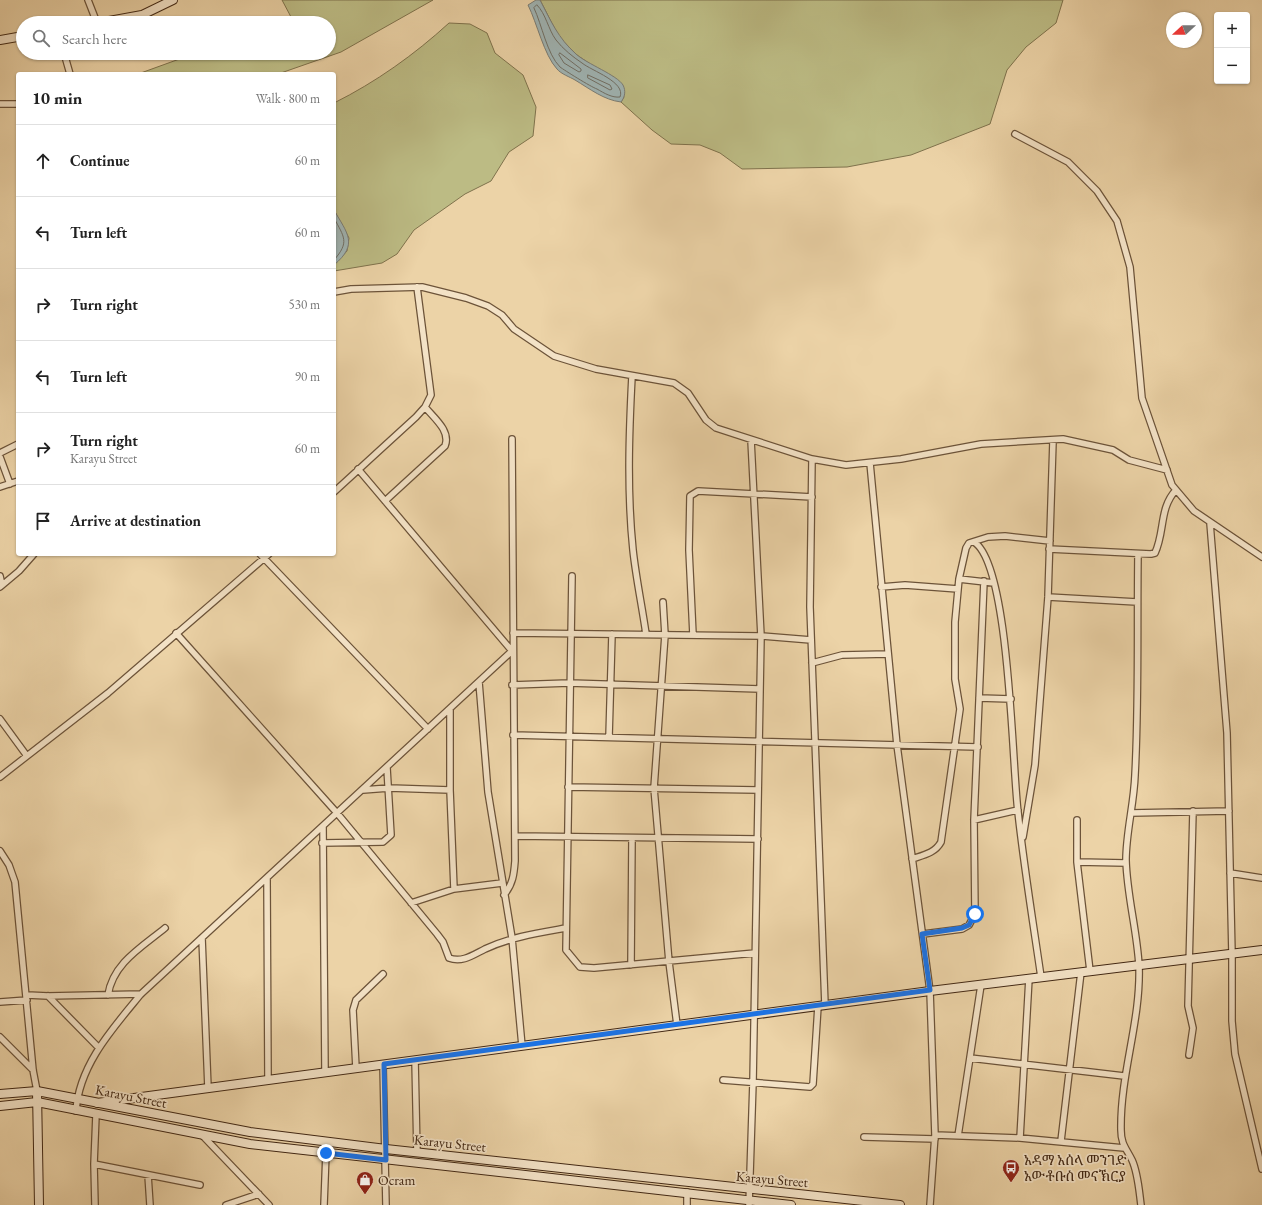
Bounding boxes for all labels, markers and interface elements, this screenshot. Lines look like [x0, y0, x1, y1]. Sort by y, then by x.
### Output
north arrow [1166, 12, 1202, 48]
map controls [1214, 12, 1250, 84]
button: + [1214, 12, 1250, 48]
search box [16, 16, 336, 60]
icon: search [30, 27, 52, 49]
text: Search here [62, 29, 127, 48]
button: − [1214, 48, 1250, 84]
text: 10 min [32, 87, 82, 109]
text: Walk · 800 m [256, 90, 320, 107]
icon: ahead [32, 150, 54, 172]
text: Continue [70, 151, 130, 170]
text: 60 m [295, 152, 320, 169]
icon: left [32, 222, 54, 244]
text: Turn left [70, 223, 127, 242]
text: 60 m [295, 224, 320, 241]
icon: right [32, 294, 54, 316]
text: Turn right [70, 295, 138, 314]
text: 530 m [289, 296, 320, 313]
icon: left [32, 366, 54, 388]
text: Turn left [70, 367, 127, 386]
text: 90 m [295, 368, 320, 385]
text: Turn right [70, 431, 138, 450]
icon: right [32, 438, 54, 460]
text: 60 m [295, 440, 320, 457]
text: Karayu Street [70, 450, 137, 467]
icon: arrive [32, 510, 54, 532]
text: Arrive at destination [70, 511, 201, 530]
route start [966, 905, 984, 923]
street label: Karayu Street [94, 1080, 169, 1112]
street label: Karayu Street [413, 1130, 487, 1156]
route end [317, 1144, 335, 1162]
place label: አዳማ አሰላ መንገድ አውቶቡስ መናኽርያ [1024, 1151, 1126, 1185]
bus stop icon: አዳማ አሰላ መንገድ አውቶቡስ መናኽርያ [1001, 1158, 1021, 1183]
street label: Karayu Street [735, 1167, 809, 1191]
shop icon: Ocram [355, 1170, 375, 1195]
place label: Ocram [378, 1171, 415, 1189]

